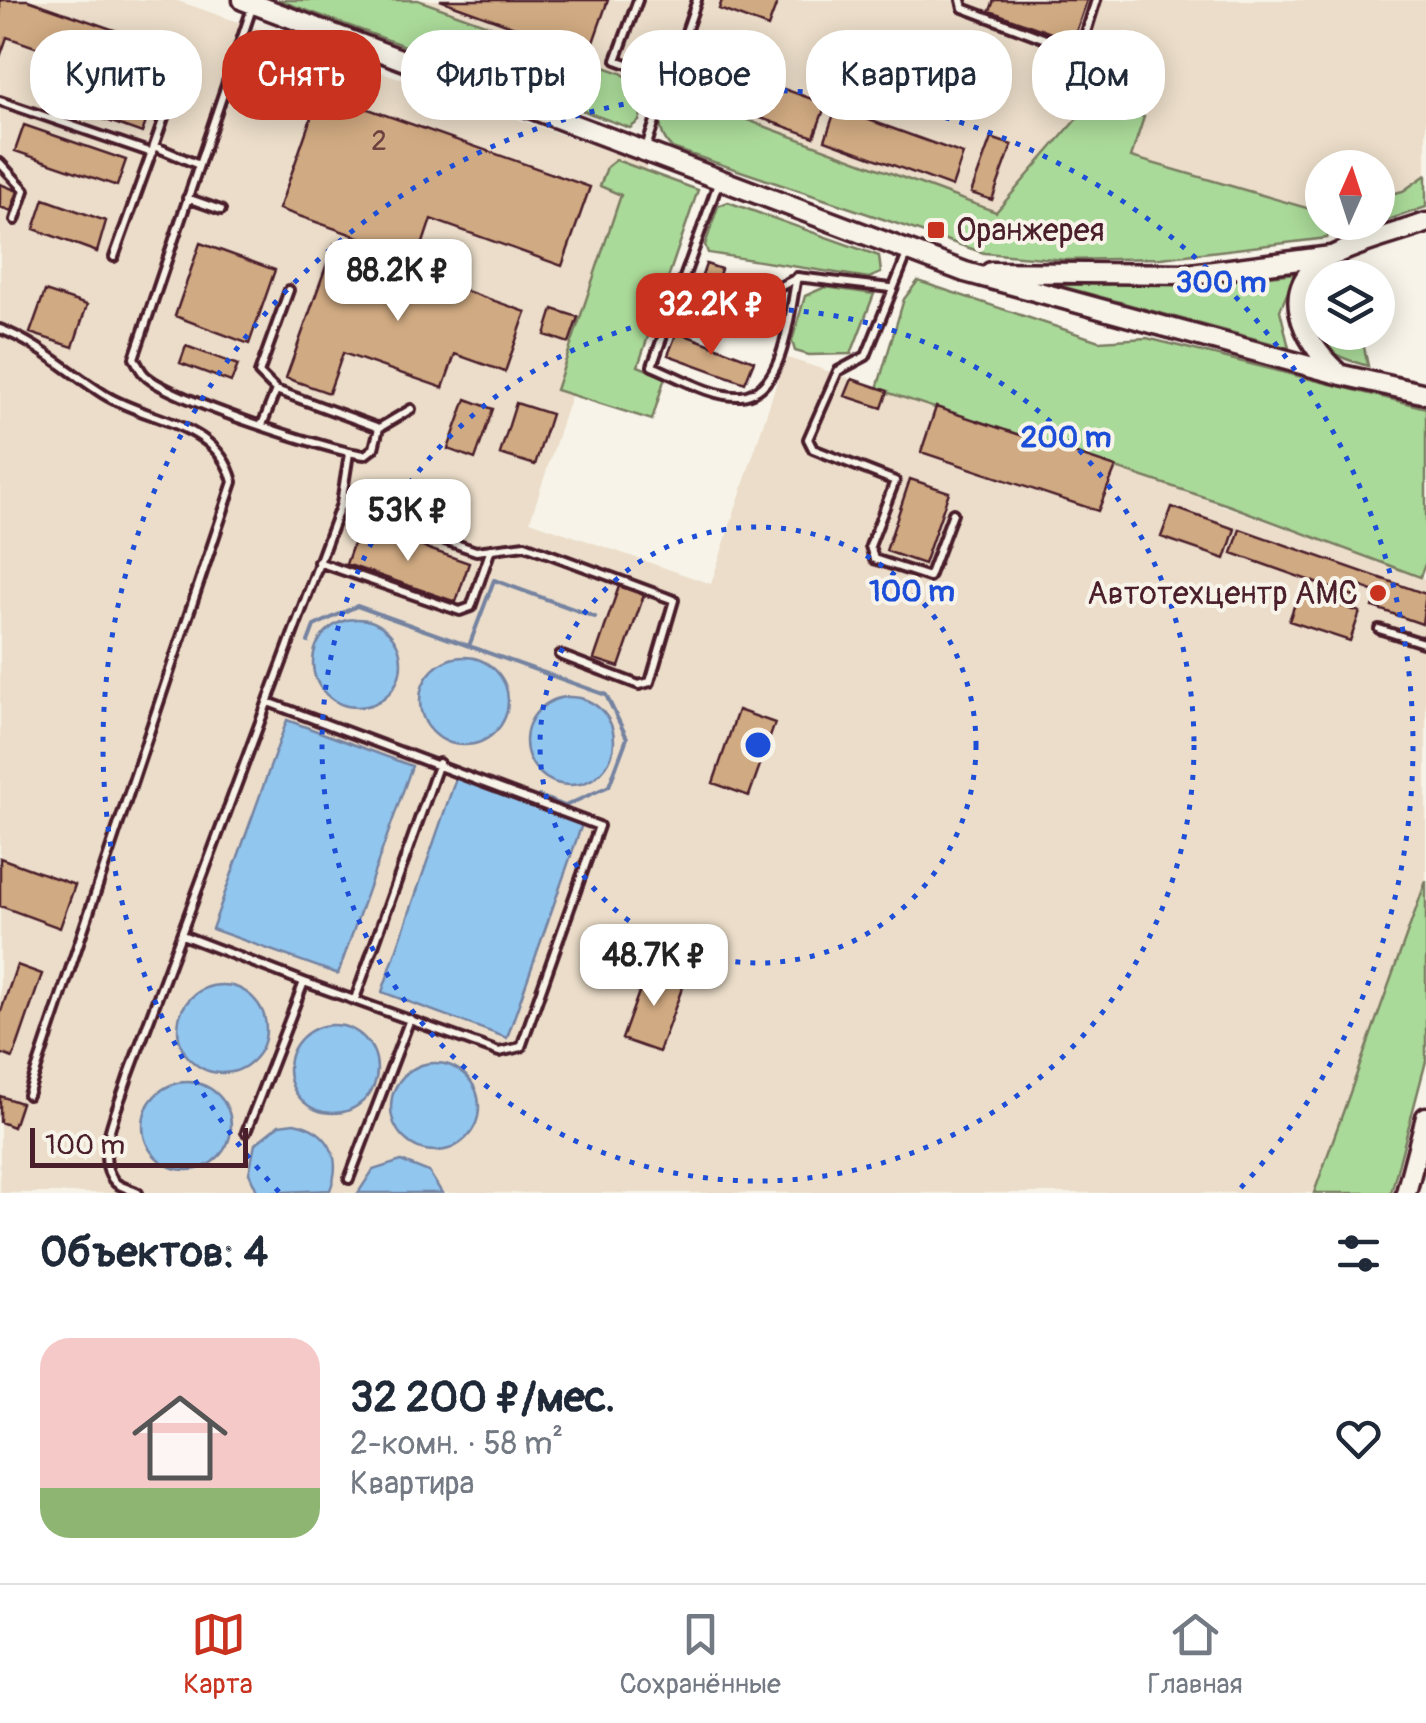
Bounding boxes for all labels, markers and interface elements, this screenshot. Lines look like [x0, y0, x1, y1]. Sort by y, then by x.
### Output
chip: Купить [30, 30, 202, 120]
chip: Снять [222, 30, 381, 120]
chip: Фильтры [401, 30, 601, 120]
chip: Новое [621, 30, 786, 120]
chip: Квартира [806, 30, 1012, 120]
chip: Дом [1032, 30, 1165, 120]
house number: 2 [371, 124, 387, 159]
north arrow [1305, 150, 1395, 240]
map controls [1305, 150, 1395, 350]
place label: Оранжерея [956, 211, 1104, 251]
marker: Оранжерея [925, 219, 947, 241]
pin: 88.2K ₽ [306, 239, 490, 324]
text: 88.2K ₽ [347, 251, 449, 291]
button: layers [1305, 260, 1395, 350]
text: 300 m [1176, 264, 1266, 301]
pin: 32.2K ₽ [619, 273, 803, 358]
text: 32.2K ₽ [658, 285, 764, 325]
text: 200 m [1021, 419, 1111, 456]
pin: 53K ₽ [338, 479, 478, 564]
text: 53K ₽ [368, 491, 448, 531]
text: 100 m [869, 573, 955, 610]
place label: Автотехцентр АМС [1087, 574, 1358, 614]
marker: Автотехцентр АМС [1367, 582, 1389, 604]
centre of rings [740, 727, 776, 763]
pin: 48.7K ₽ [562, 924, 746, 1009]
text: 48.7K ₽ [602, 936, 706, 976]
scale bar [30, 1123, 248, 1168]
text: 100 m [45, 1128, 125, 1163]
icon: filters [1331, 1226, 1386, 1281]
text: Объектов: 4 [40, 1227, 268, 1279]
text: 32 200 ₽/мес. [350, 1372, 615, 1424]
icon: home [120, 1378, 240, 1498]
icon: heart [1331, 1411, 1386, 1466]
text: 2-комн. · 58 m² [350, 1424, 563, 1464]
text: Квартира [350, 1464, 474, 1504]
tab: Карта [183, 1607, 253, 1702]
tab: Сохранённые [619, 1607, 781, 1702]
tab: Главная [1148, 1607, 1243, 1702]

